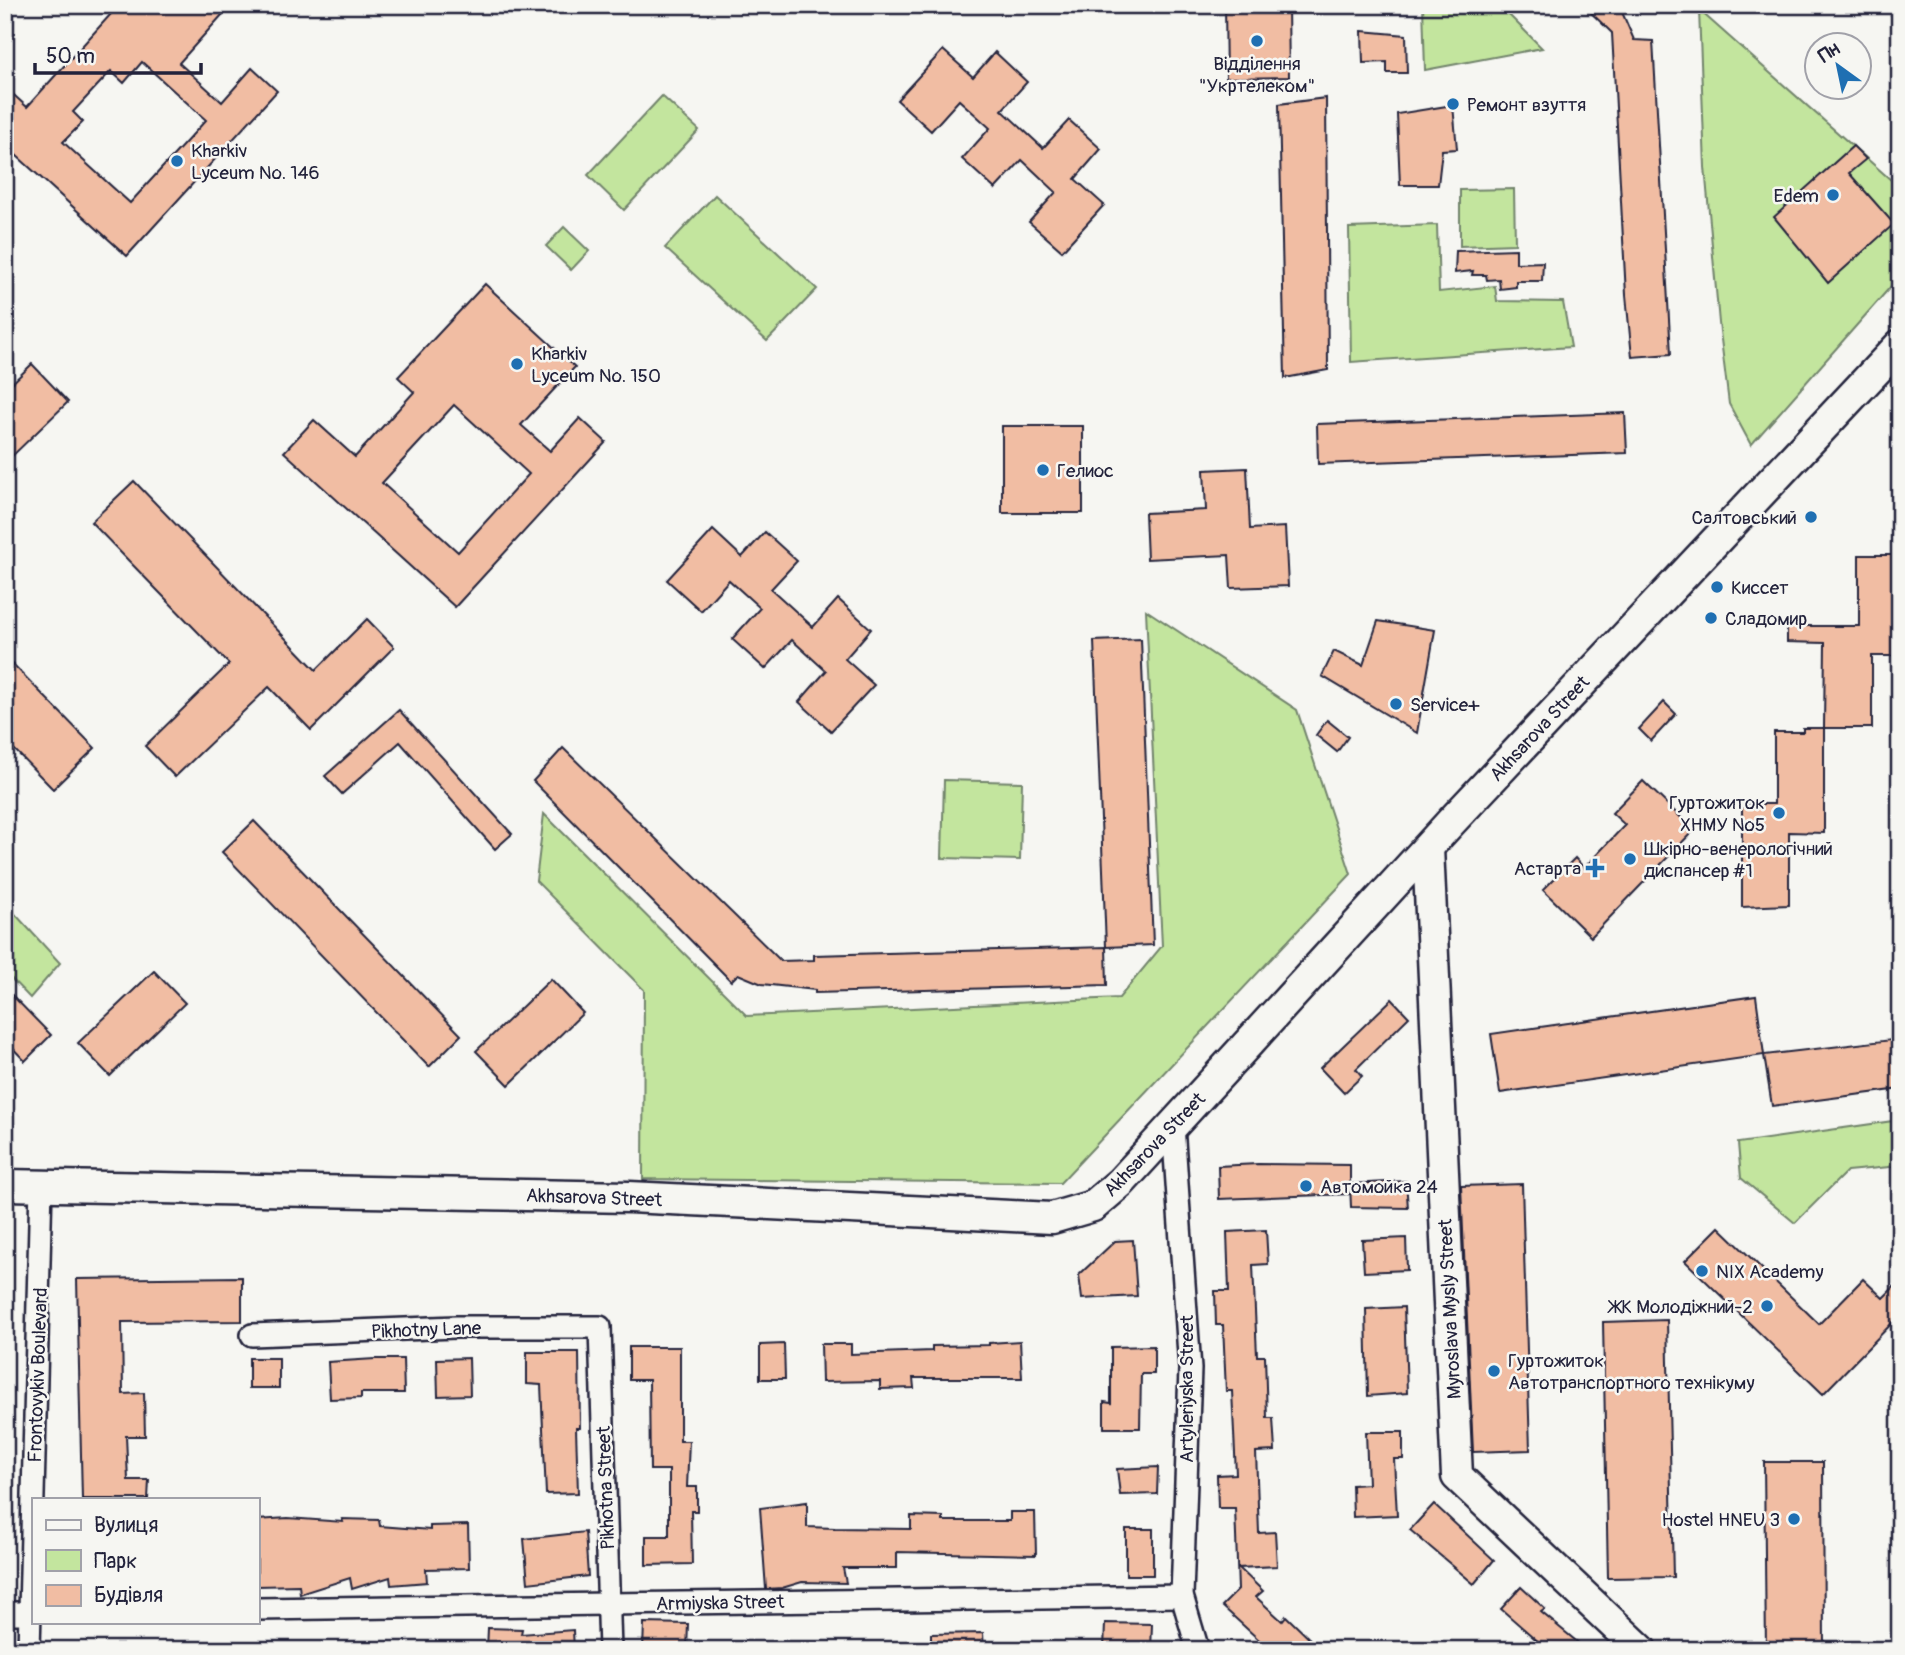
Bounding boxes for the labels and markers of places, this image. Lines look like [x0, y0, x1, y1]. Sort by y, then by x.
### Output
marker: Відділення "Укртелеком" [1249, 33, 1265, 49]
place label: Відділення "Укртелеком" [1199, 52, 1315, 98]
place label: Ремонт взуття [1467, 93, 1586, 117]
marker: Ремонт взуття [1445, 96, 1461, 112]
place label: Kharkiv Lyceum No. 146 [191, 139, 320, 185]
marker: Kharkiv Lyceum No. 146 [169, 153, 185, 169]
place label: Edem [1774, 184, 1819, 208]
marker: Edem [1825, 187, 1841, 203]
place label: Kharkiv Lyceum No. 150 [531, 342, 661, 388]
marker: Kharkiv Lyceum No. 150 [509, 356, 525, 372]
place label: Гелиос [1057, 459, 1114, 483]
marker: Гелиос [1035, 462, 1051, 478]
place label: Салтовський [1692, 506, 1797, 530]
marker: Салтовський [1803, 509, 1819, 525]
place label: Киссет [1731, 576, 1789, 600]
marker: Киссет [1709, 579, 1725, 595]
place label: Сладомир [1725, 607, 1807, 631]
marker: Сладомир [1703, 610, 1719, 626]
place label: Service+ [1410, 693, 1480, 717]
marker: Service+ [1388, 696, 1404, 712]
place label: Гуртожиток ХНМУ №5 [1669, 791, 1765, 837]
marker: Гуртожиток ХНМУ №5 [1771, 805, 1787, 821]
place label: Шкірно-венерологічний диспансер #1 [1644, 837, 1833, 883]
marker: Шкірно-венерологічний диспансер #1 [1622, 851, 1638, 867]
place label: Астарта [1514, 857, 1581, 881]
marker: Астарта [1587, 860, 1603, 876]
place label: Автомойка 24 [1320, 1175, 1438, 1199]
marker: Автомойка 24 [1298, 1178, 1314, 1194]
place label: NIX Academy [1716, 1260, 1824, 1284]
marker: NIX Academy [1694, 1263, 1710, 1279]
place label: ЖК Молодіжний-2 [1607, 1295, 1753, 1319]
marker: ЖК Молодіжний-2 [1759, 1298, 1775, 1314]
place label: Гуртожиток Автотранспортного технікуму [1508, 1349, 1755, 1395]
marker: Гуртожиток Автотранспортного технікуму [1486, 1363, 1502, 1379]
place label: Hostel HNEU 3 [1662, 1508, 1780, 1532]
marker: Hostel HNEU 3 [1786, 1511, 1802, 1527]

